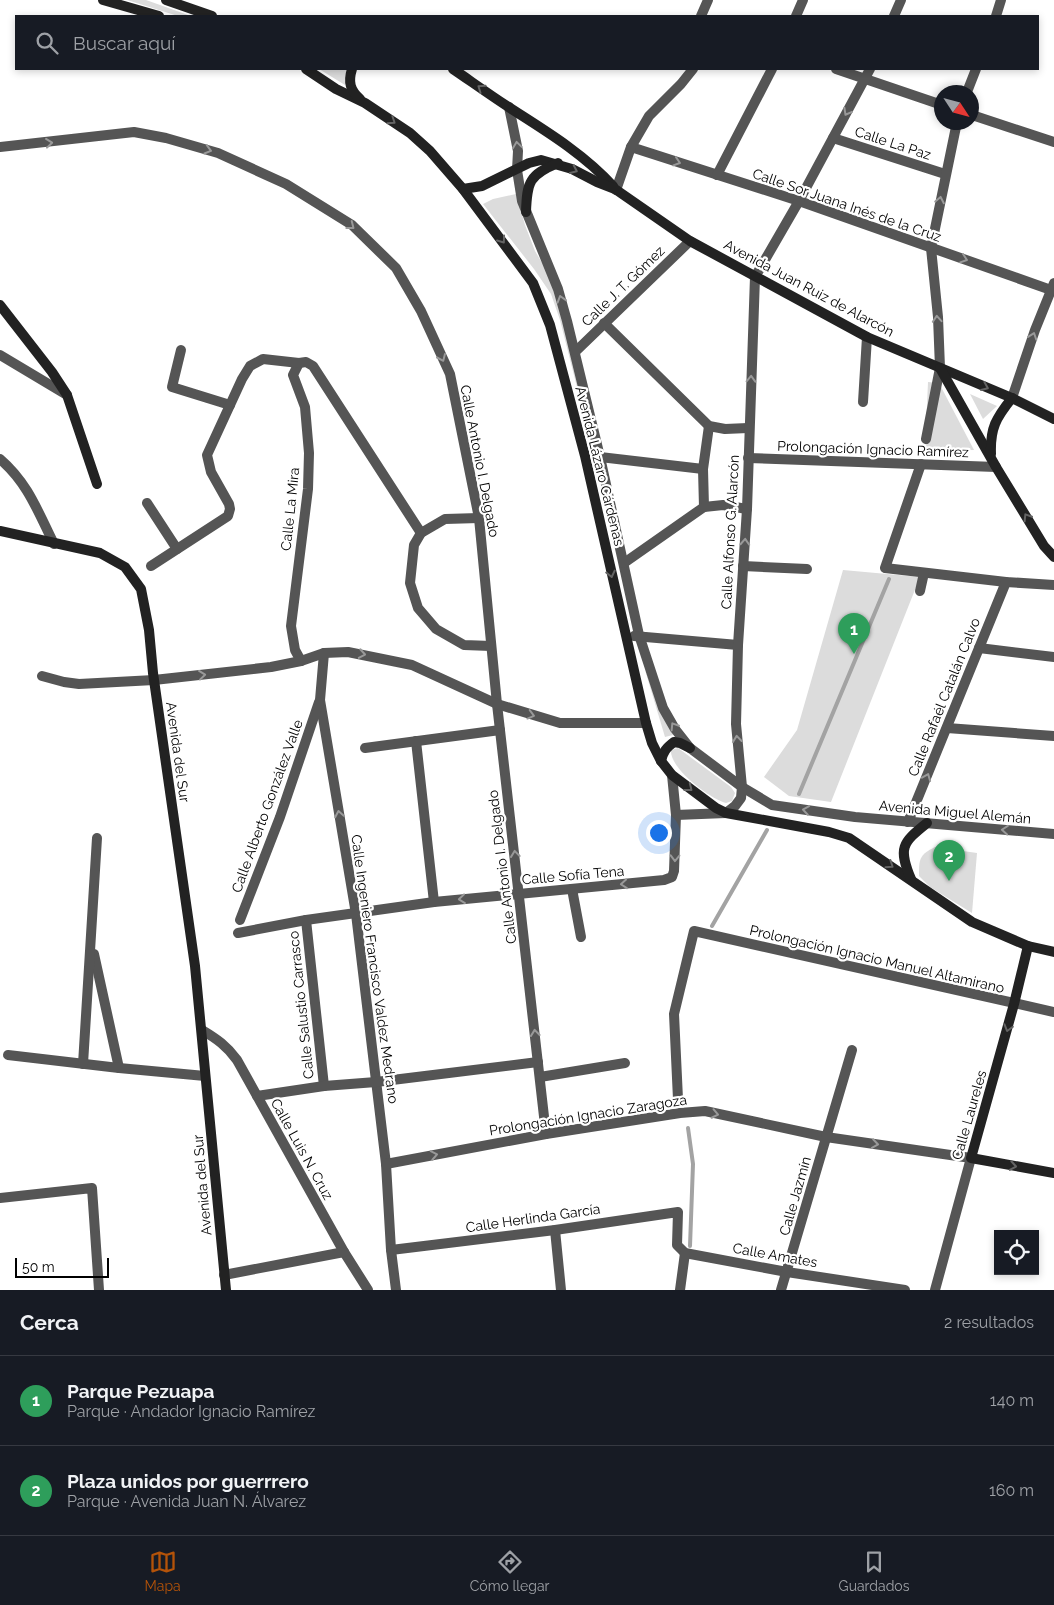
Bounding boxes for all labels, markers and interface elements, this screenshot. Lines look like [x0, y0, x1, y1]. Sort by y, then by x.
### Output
search box [15, 15, 1039, 70]
icon: search [33, 29, 61, 57]
text: Buscar aquí [73, 32, 175, 54]
one-way arrow [477, 85, 486, 94]
north arrow [934, 85, 979, 130]
one-way arrow [844, 107, 854, 116]
one-way arrow [386, 115, 396, 124]
street label: Calle La Paz [853, 123, 933, 163]
one-way arrow [45, 137, 53, 148]
one-way arrow [512, 140, 523, 148]
one-way arrow [204, 144, 212, 154]
one-way arrow [673, 157, 681, 167]
one-way arrow [569, 164, 578, 175]
street label: Calle Sor Juana Inés de la Cruz [750, 165, 944, 245]
one-way arrow [934, 195, 945, 204]
one-way arrow [345, 220, 355, 229]
one-way arrow [496, 234, 504, 243]
street label: Avenida Juan Ruiz de Alarcón [721, 236, 897, 340]
street label: Calle J. T. Gómez [578, 242, 668, 330]
one-way arrow [959, 253, 968, 263]
one-way arrow [556, 296, 566, 304]
one-way arrow [932, 315, 943, 323]
one-way arrow [1027, 332, 1037, 340]
one-way arrow [436, 353, 446, 362]
one-way arrow [745, 375, 756, 383]
one-way arrow [980, 381, 988, 391]
street label: Calle Antonio I. Delgado [457, 383, 503, 539]
street label: Avenida Lázaro Cárdenas [572, 385, 628, 548]
street label: Prolongación Ignacio Ramírez [777, 438, 969, 460]
street label: Calle Alfonso G. Alarcón [718, 454, 742, 610]
street label: Calle La Mira [278, 466, 302, 552]
one-way arrow [1023, 513, 1033, 522]
one-way arrow [739, 537, 750, 545]
one-way arrow [606, 570, 616, 579]
pin: 1 [838, 613, 870, 654]
street label: Calle Rafaél Catalán Calvo [905, 615, 983, 779]
one-way arrow [358, 649, 366, 659]
one-way arrow [198, 670, 206, 681]
street label: Avenida del Sur [163, 701, 193, 803]
one-way arrow [526, 709, 535, 720]
street label: Calle Alberto González Valle [228, 717, 306, 895]
one-way arrow [670, 722, 680, 731]
one-way arrow [732, 734, 743, 742]
one-way arrow [921, 773, 931, 781]
one-way arrow [683, 782, 692, 791]
street label: Calle Antonio I. Delgado [485, 789, 519, 945]
street label: Avenida Miguel Alemán [878, 797, 1032, 827]
one-way arrow [802, 806, 811, 816]
one-way arrow [335, 810, 345, 819]
your location [646, 820, 672, 846]
one-way arrow [1001, 824, 1009, 835]
street label: Calle Ingeniero Francisco Valdez Medrano [348, 833, 402, 1105]
pin: 2 [933, 840, 965, 881]
one-way arrow [510, 850, 521, 858]
one-way arrow [669, 855, 680, 863]
one-way arrow [884, 859, 893, 868]
street label: Calle Sofía Tena [521, 863, 625, 887]
one-way arrow [620, 878, 628, 889]
one-way arrow [458, 893, 466, 904]
street label: Prolongación Ignacio Manuel Altamirano [748, 922, 1006, 996]
street label: Calle Salustio Carrasco [285, 930, 317, 1080]
one-way arrow [1003, 1023, 1013, 1031]
one-way arrow [530, 1029, 541, 1037]
street label: Calle Laureles [949, 1068, 989, 1162]
street label: Prolongación Ignacio Zaragoza [488, 1091, 688, 1139]
street label: Calle Luis N. Cruz [268, 1096, 336, 1202]
one-way arrow [711, 1108, 720, 1119]
street label: Avenida del Sur [190, 1134, 214, 1236]
one-way arrow [870, 1139, 879, 1149]
one-way arrow [430, 1150, 438, 1161]
street label: Calle Jazmín [776, 1155, 814, 1237]
one-way arrow [1008, 1160, 1017, 1170]
street label: Calle Herlinda García [465, 1201, 601, 1235]
map controls [994, 1230, 1039, 1275]
button: locate [994, 1230, 1039, 1275]
street label: Calle Amates [731, 1240, 819, 1270]
scale bar [15, 1255, 109, 1278]
text: 50 m [22, 1259, 55, 1275]
text: Cerca [20, 1310, 79, 1335]
text: 2 resultados [944, 1313, 1034, 1332]
text: Parque Pezuapa [67, 1380, 214, 1402]
text: 1 [32, 1391, 40, 1410]
text: 140 m [990, 1391, 1034, 1410]
text: Parque · Andador Ignacio Ramírez [67, 1402, 315, 1421]
text: Plaza unidos por guerrrero [67, 1470, 309, 1492]
text: 2 [31, 1481, 41, 1500]
text: 160 m [989, 1481, 1034, 1500]
text: Parque · Avenida Juan N. Álvarez [67, 1492, 306, 1511]
tab: Mapa [145, 1548, 181, 1594]
tab: Cómo llegar [470, 1548, 550, 1594]
tab: Guardados [839, 1548, 909, 1594]

